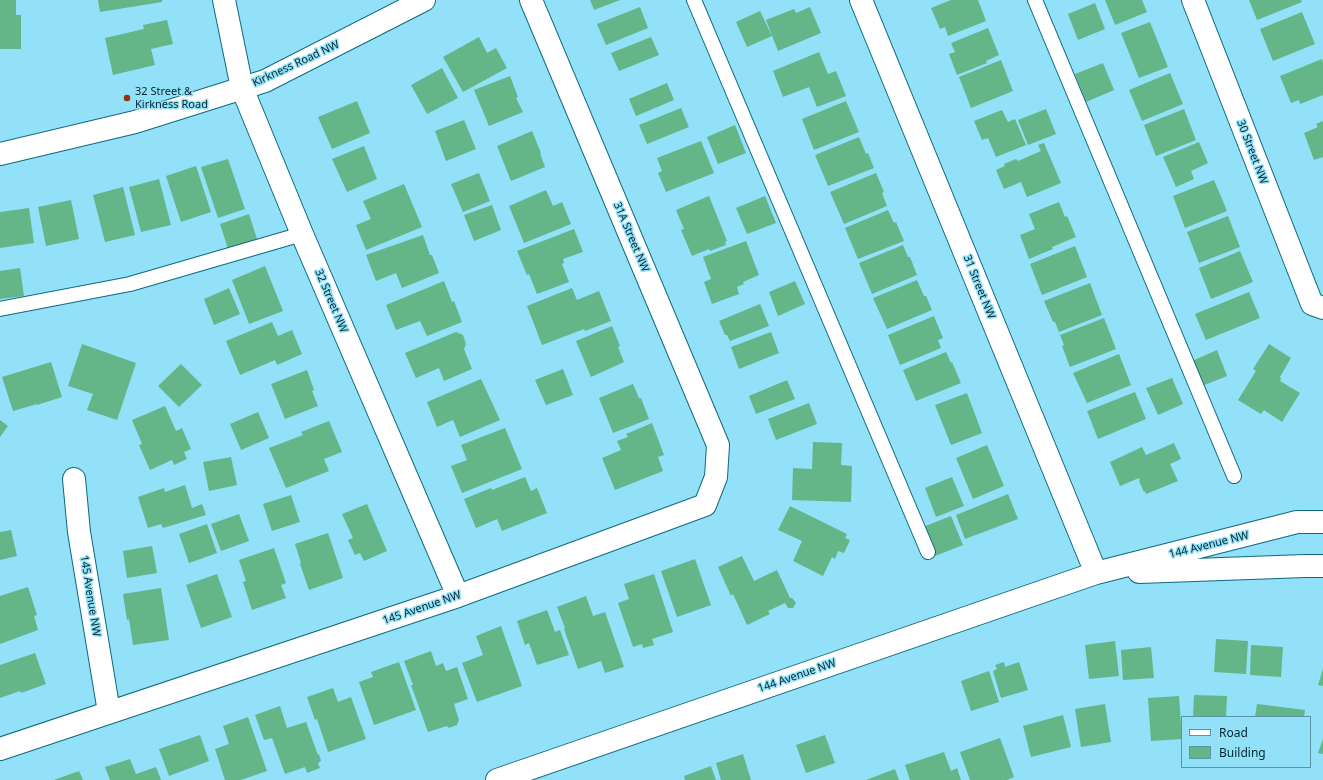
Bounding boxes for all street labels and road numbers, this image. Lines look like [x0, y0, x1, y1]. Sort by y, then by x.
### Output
street label: Kirkness Road NW [250, 38, 342, 90]
street label: 30 Street NW [1234, 118, 1270, 186]
street label: 31A Street NW [610, 200, 652, 274]
street label: 31 Street NW [960, 253, 998, 321]
street label: 32 Street NW [312, 267, 350, 335]
street label: 144 Avenue NW [1168, 529, 1250, 561]
street label: 145 Avenue NW [77, 555, 103, 637]
street label: 145 Avenue NW [381, 588, 463, 628]
street label: 144 Avenue NW [756, 656, 838, 696]

